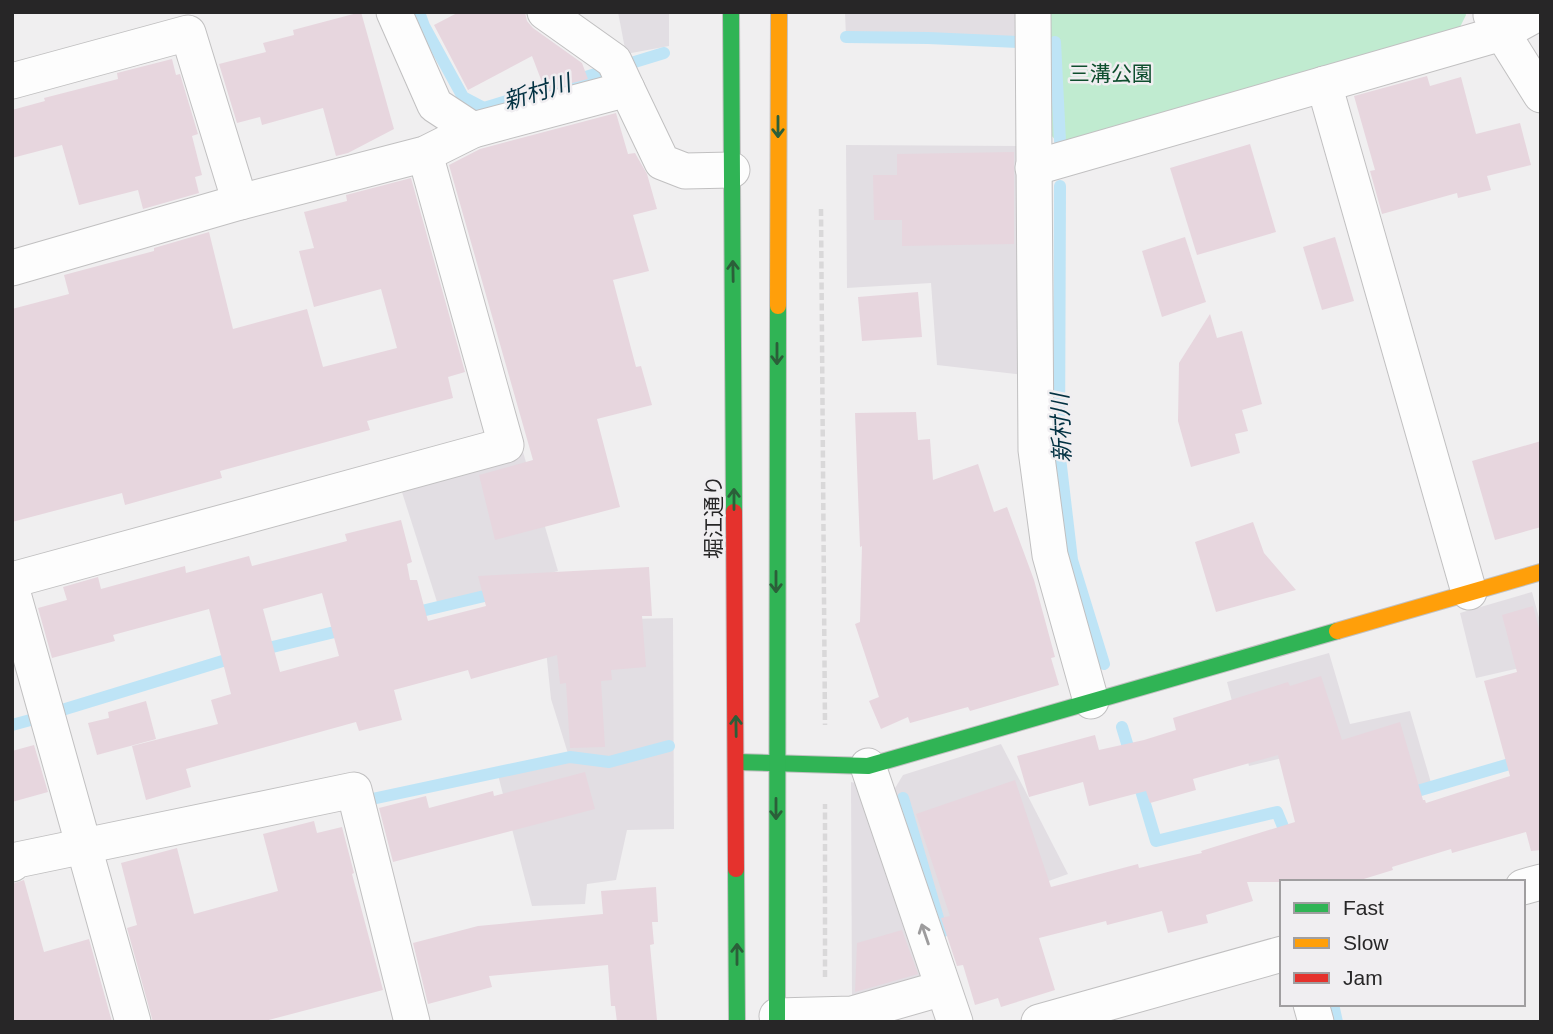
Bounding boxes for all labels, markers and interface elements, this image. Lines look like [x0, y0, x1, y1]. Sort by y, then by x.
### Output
park label: 三溝公園 [1069, 62, 1153, 85]
water label: 新村川 [500, 69, 577, 115]
one-way arrow [771, 115, 785, 138]
one-way arrow [726, 260, 740, 283]
one-way arrow [770, 342, 784, 365]
water label: 新村川 [1047, 390, 1075, 463]
street label: 堀江通り [702, 475, 725, 559]
one-way arrow [727, 487, 741, 510]
one-way arrow [769, 570, 783, 593]
one-way arrow [729, 715, 742, 738]
one-way arrow [769, 797, 783, 820]
legend [1280, 880, 1525, 1006]
text: Fast [1343, 896, 1384, 919]
one-way arrow [918, 923, 931, 945]
text: Slow [1343, 931, 1389, 954]
one-way arrow [730, 942, 744, 965]
text: Jam [1343, 966, 1383, 989]

